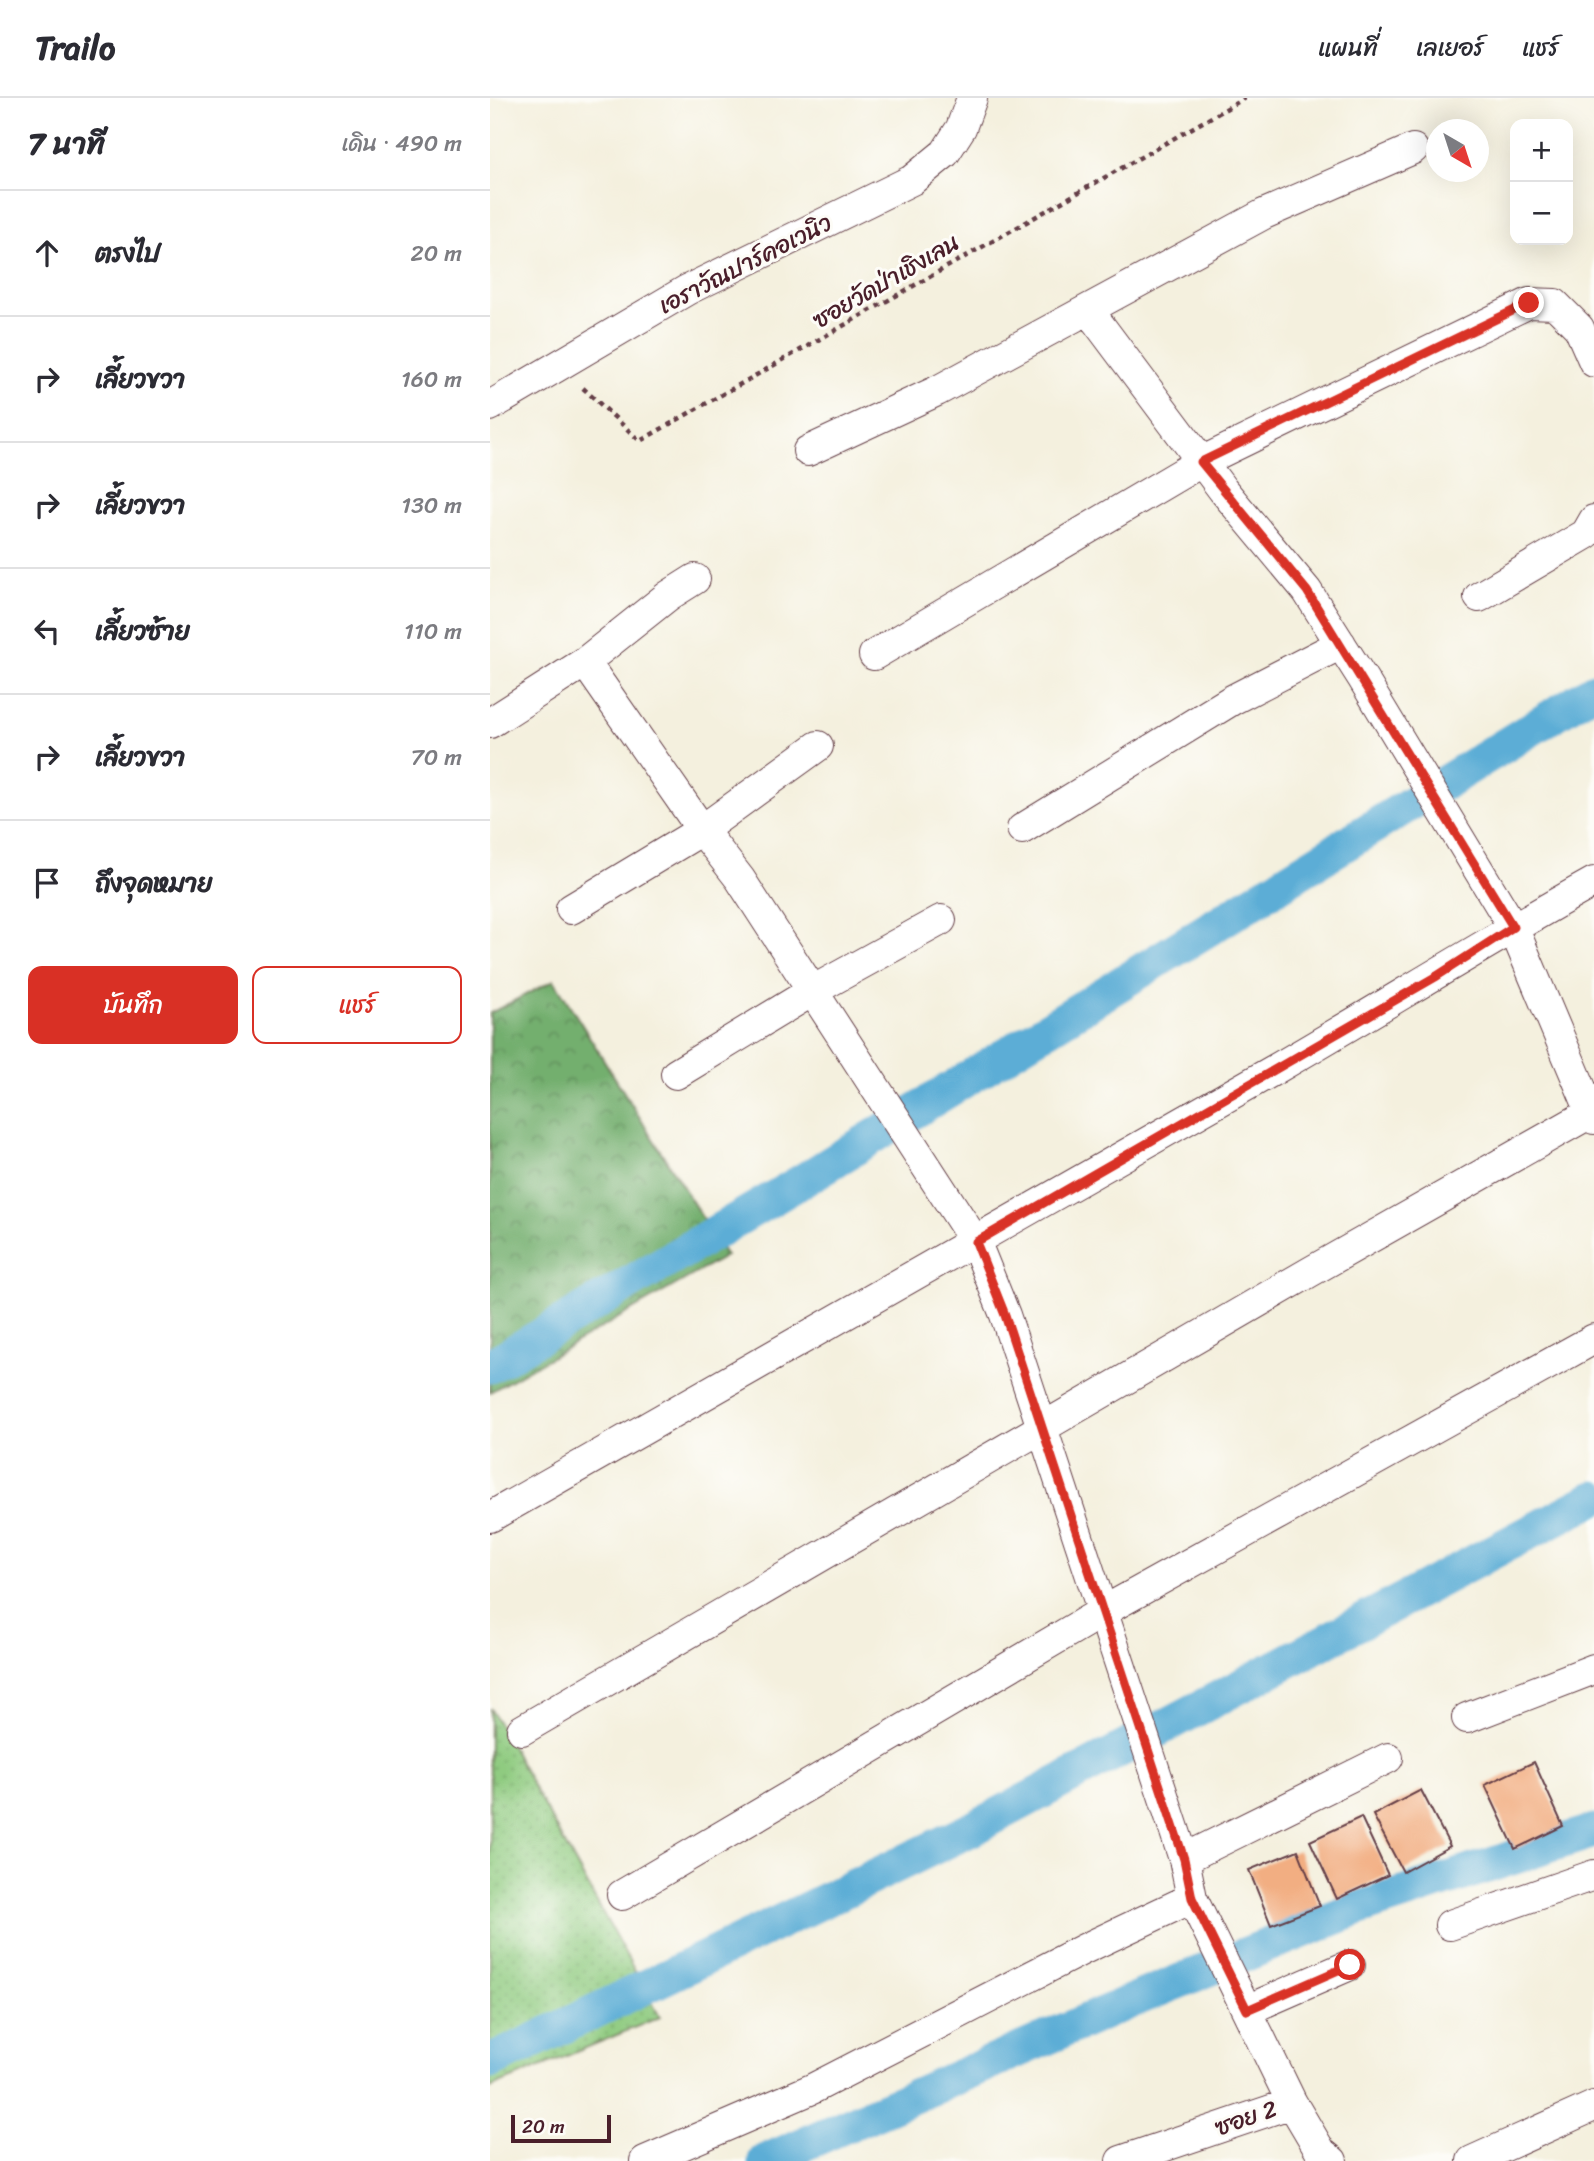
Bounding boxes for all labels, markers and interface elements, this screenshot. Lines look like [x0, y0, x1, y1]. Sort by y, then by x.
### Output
text: Trailo [35, 19, 115, 77]
text: แผนที่ [1318, 27, 1378, 69]
text: เลเยอร์ [1416, 27, 1484, 69]
text: แชร์ [1522, 27, 1559, 69]
text: 7 นาที [28, 117, 105, 171]
north arrow [1426, 119, 1489, 182]
map controls [1510, 119, 1573, 245]
button: + [1510, 119, 1573, 182]
text: เดิน · 490 m [342, 123, 462, 164]
button: − [1510, 182, 1573, 245]
street label: เอราวัณปาร์คอเวนิว [651, 202, 840, 326]
street label: ซอยวัดป่าเชิงเลน [804, 222, 968, 340]
text: ตรงไป [95, 230, 160, 276]
text: 20 m [411, 233, 462, 274]
icon: ahead [28, 234, 66, 272]
route end [1513, 287, 1544, 318]
text: เลี้ยวขวา [95, 356, 185, 402]
text: 160 m [401, 359, 462, 400]
icon: right [28, 360, 66, 398]
text: เลี้ยวขวา [95, 482, 185, 528]
text: 130 m [401, 485, 462, 526]
icon: right [28, 486, 66, 524]
text: เลี้ยวซ้าย [95, 608, 190, 654]
text: 110 m [404, 611, 462, 652]
icon: left [28, 612, 66, 650]
text: เลี้ยวขวา [95, 734, 185, 780]
text: 70 m [411, 737, 462, 778]
icon: right [28, 738, 66, 776]
text: ถึงจุดหมาย [95, 860, 212, 906]
icon: arrive [28, 864, 66, 902]
button: บันทึก [28, 966, 238, 1044]
button: แชร์ [252, 966, 462, 1044]
route start [1334, 1949, 1365, 1980]
street label: ซอย 2 [1209, 2088, 1283, 2148]
text: 20 m [522, 2110, 565, 2143]
scale bar [511, 2112, 611, 2144]

